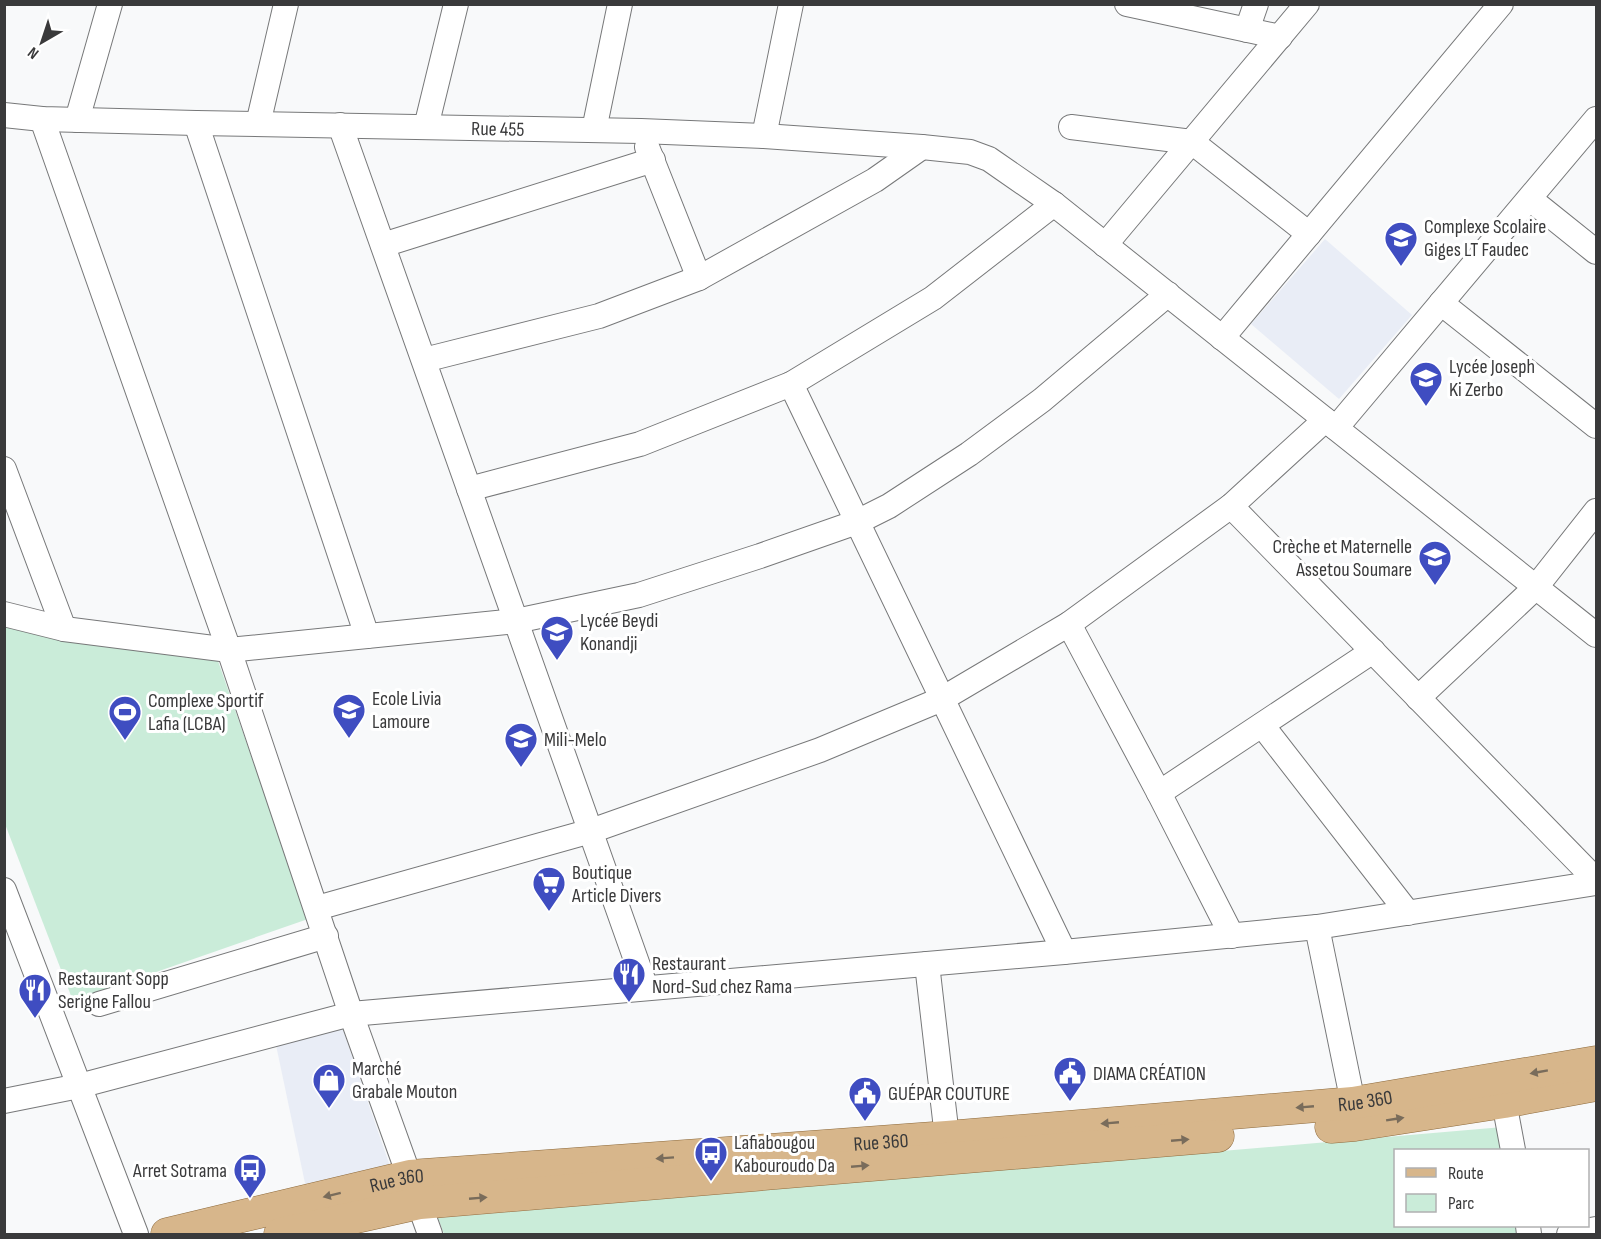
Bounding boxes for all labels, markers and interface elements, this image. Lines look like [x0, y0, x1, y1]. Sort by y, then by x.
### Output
north arrow [12, 12, 72, 72]
text: N [24, 42, 43, 63]
street label: Rue 455 [471, 117, 525, 142]
place label: Complexe Scolaire Giges LT Faudec [1424, 215, 1546, 262]
school or university icon: Complexe Scolaire Giges LT Faudec [1383, 220, 1419, 267]
place label: Lycée Joseph Ki Zerbo [1449, 355, 1535, 402]
school or university icon: Lycée Joseph Ki Zerbo [1408, 360, 1444, 407]
place label: Crèche et Maternelle Assetou Soumare [1273, 535, 1412, 582]
school or university icon: Crèche et Maternelle Assetou Soumare [1417, 539, 1453, 586]
place label: Lycée Beydi Konandji [580, 609, 658, 656]
school or university icon: Lycée Beydi Konandji [539, 614, 575, 661]
place label: Ecole Livia Lamoure [372, 687, 442, 734]
place label: Complexe Sportif Lafia (LCBA) [148, 689, 264, 736]
school or university icon: Ecole Livia Lamoure [331, 692, 367, 739]
sports icon: Complexe Sportif Lafia (LCBA) [107, 694, 143, 741]
school or university icon: Mili-Melo [503, 721, 539, 768]
place label: Mili-Melo [544, 728, 607, 752]
place label: Boutique Article Divers [571, 861, 661, 908]
supermarket icon: Boutique Article Divers [531, 865, 567, 912]
place label: Restaurant Nord-Sud chez Rama [652, 952, 792, 999]
restaurant icon: Restaurant Nord-Sud chez Rama [611, 956, 647, 1003]
place label: Restaurant Sopp Serigne Fallou [58, 967, 169, 1014]
restaurant icon: Restaurant Sopp Serigne Fallou [17, 972, 53, 1019]
public building icon: DIAMA CRÉATION [1052, 1055, 1088, 1102]
place label: Marché Grabale Mouton [352, 1057, 457, 1104]
shop icon: Marché Grabale Mouton [311, 1062, 347, 1109]
place label: DIAMA CRÉATION [1093, 1062, 1206, 1086]
one-way arrow [1529, 1068, 1548, 1077]
public building icon: GUÉPAR COUTURE [847, 1075, 883, 1122]
place label: GUÉPAR COUTURE [888, 1082, 1010, 1106]
street label: Rue 360 [1337, 1086, 1394, 1117]
one-way arrow [1295, 1102, 1314, 1112]
one-way arrow [1386, 1114, 1405, 1123]
one-way arrow [1101, 1118, 1120, 1128]
street label: Rue 360 [853, 1129, 909, 1157]
place label: Lafiabougou Kabouroudo Da [734, 1131, 835, 1178]
bus stop icon: Lafiabougou Kabouroudo Da [693, 1135, 729, 1182]
one-way arrow [1171, 1135, 1190, 1144]
legend [1394, 1149, 1589, 1227]
bus stop icon: Arret Sotrama [232, 1152, 268, 1199]
one-way arrow [655, 1153, 674, 1162]
place label: Arret Sotrama [132, 1159, 227, 1183]
one-way arrow [851, 1161, 870, 1171]
text: Route [1448, 1163, 1484, 1184]
street label: Rue 360 [367, 1164, 425, 1198]
one-way arrow [323, 1190, 342, 1200]
text: Parc [1448, 1193, 1474, 1214]
one-way arrow [468, 1194, 487, 1203]

